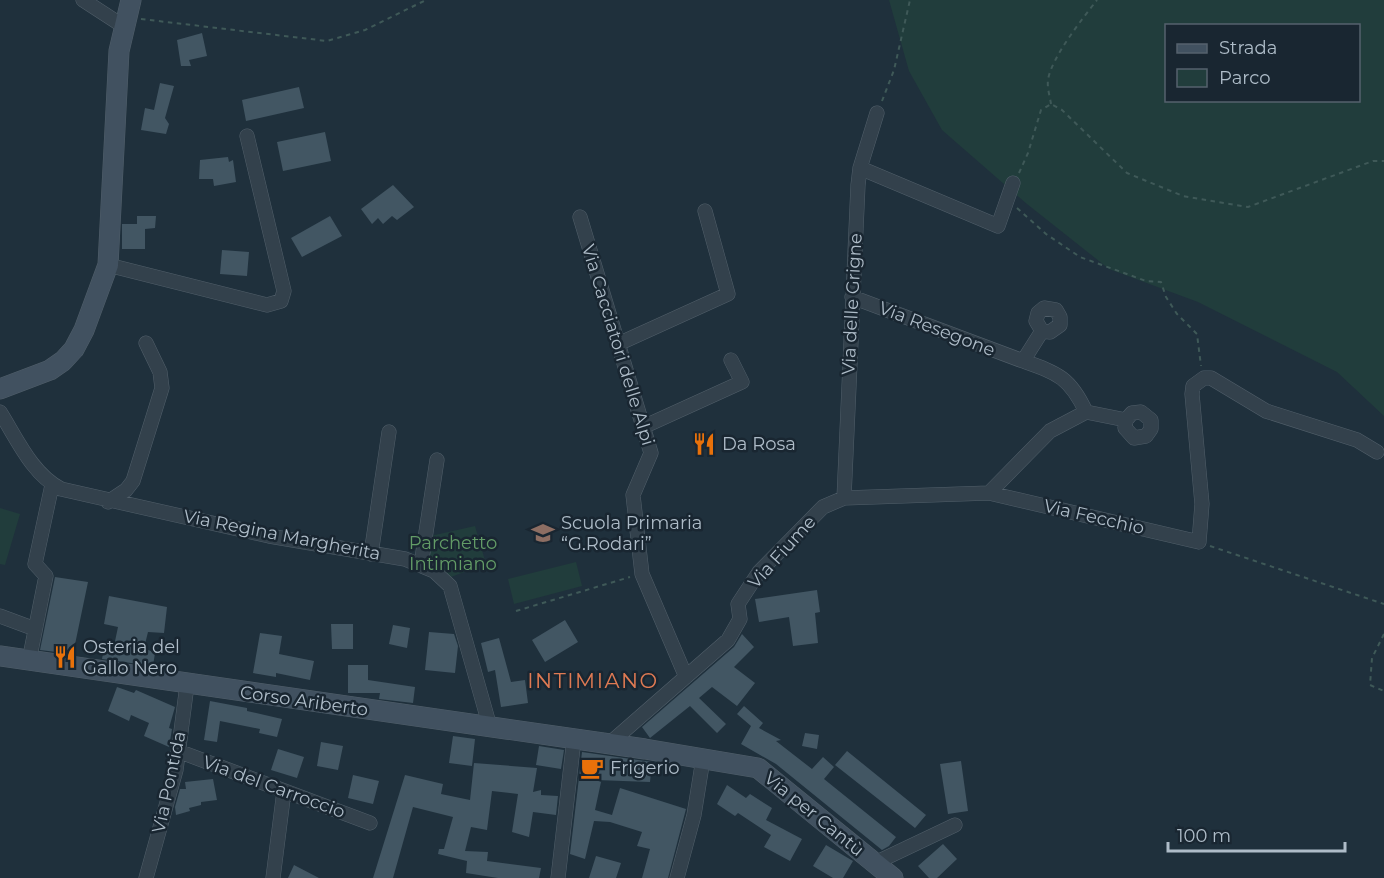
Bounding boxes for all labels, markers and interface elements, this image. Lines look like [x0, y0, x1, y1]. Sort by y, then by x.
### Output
legend [1165, 24, 1360, 102]
text: Strada [1219, 37, 1277, 59]
text: Parco [1219, 67, 1271, 89]
street label: Via delle Grigne [837, 232, 867, 375]
street label: Via Cacciatori delle Alpi [577, 242, 659, 448]
street label: Via Resegone [876, 297, 998, 361]
restaurant icon: Da Rosa [691, 431, 717, 457]
place label: Da Rosa [722, 433, 796, 455]
street label: Via Fecchio [1042, 495, 1146, 539]
street label: Via Regina Margherita [181, 505, 383, 565]
street label: Via Fiume [743, 511, 821, 593]
place label: Scuola Primaria “G.Rodari” [561, 512, 702, 555]
school or university icon: Scuola Primaria “G.Rodari” [530, 520, 556, 546]
park label: Parchetto Intimiano [409, 532, 497, 575]
place label: Osteria del Gallo Nero [83, 636, 180, 679]
restaurant icon: Osteria del Gallo Nero [52, 644, 78, 670]
district label: INTIMIANO [527, 668, 659, 693]
street label: Corso Ariberto [238, 681, 370, 721]
street label: Via Pontida [147, 729, 191, 835]
street label: Via del Carroccio [200, 751, 348, 823]
cafe icon: Frigerio [579, 755, 605, 781]
place label: Frigerio [610, 757, 680, 779]
street label: Via per Cantù [760, 767, 868, 861]
scale bar [1168, 815, 1345, 853]
text: 100 m [1177, 825, 1231, 847]

